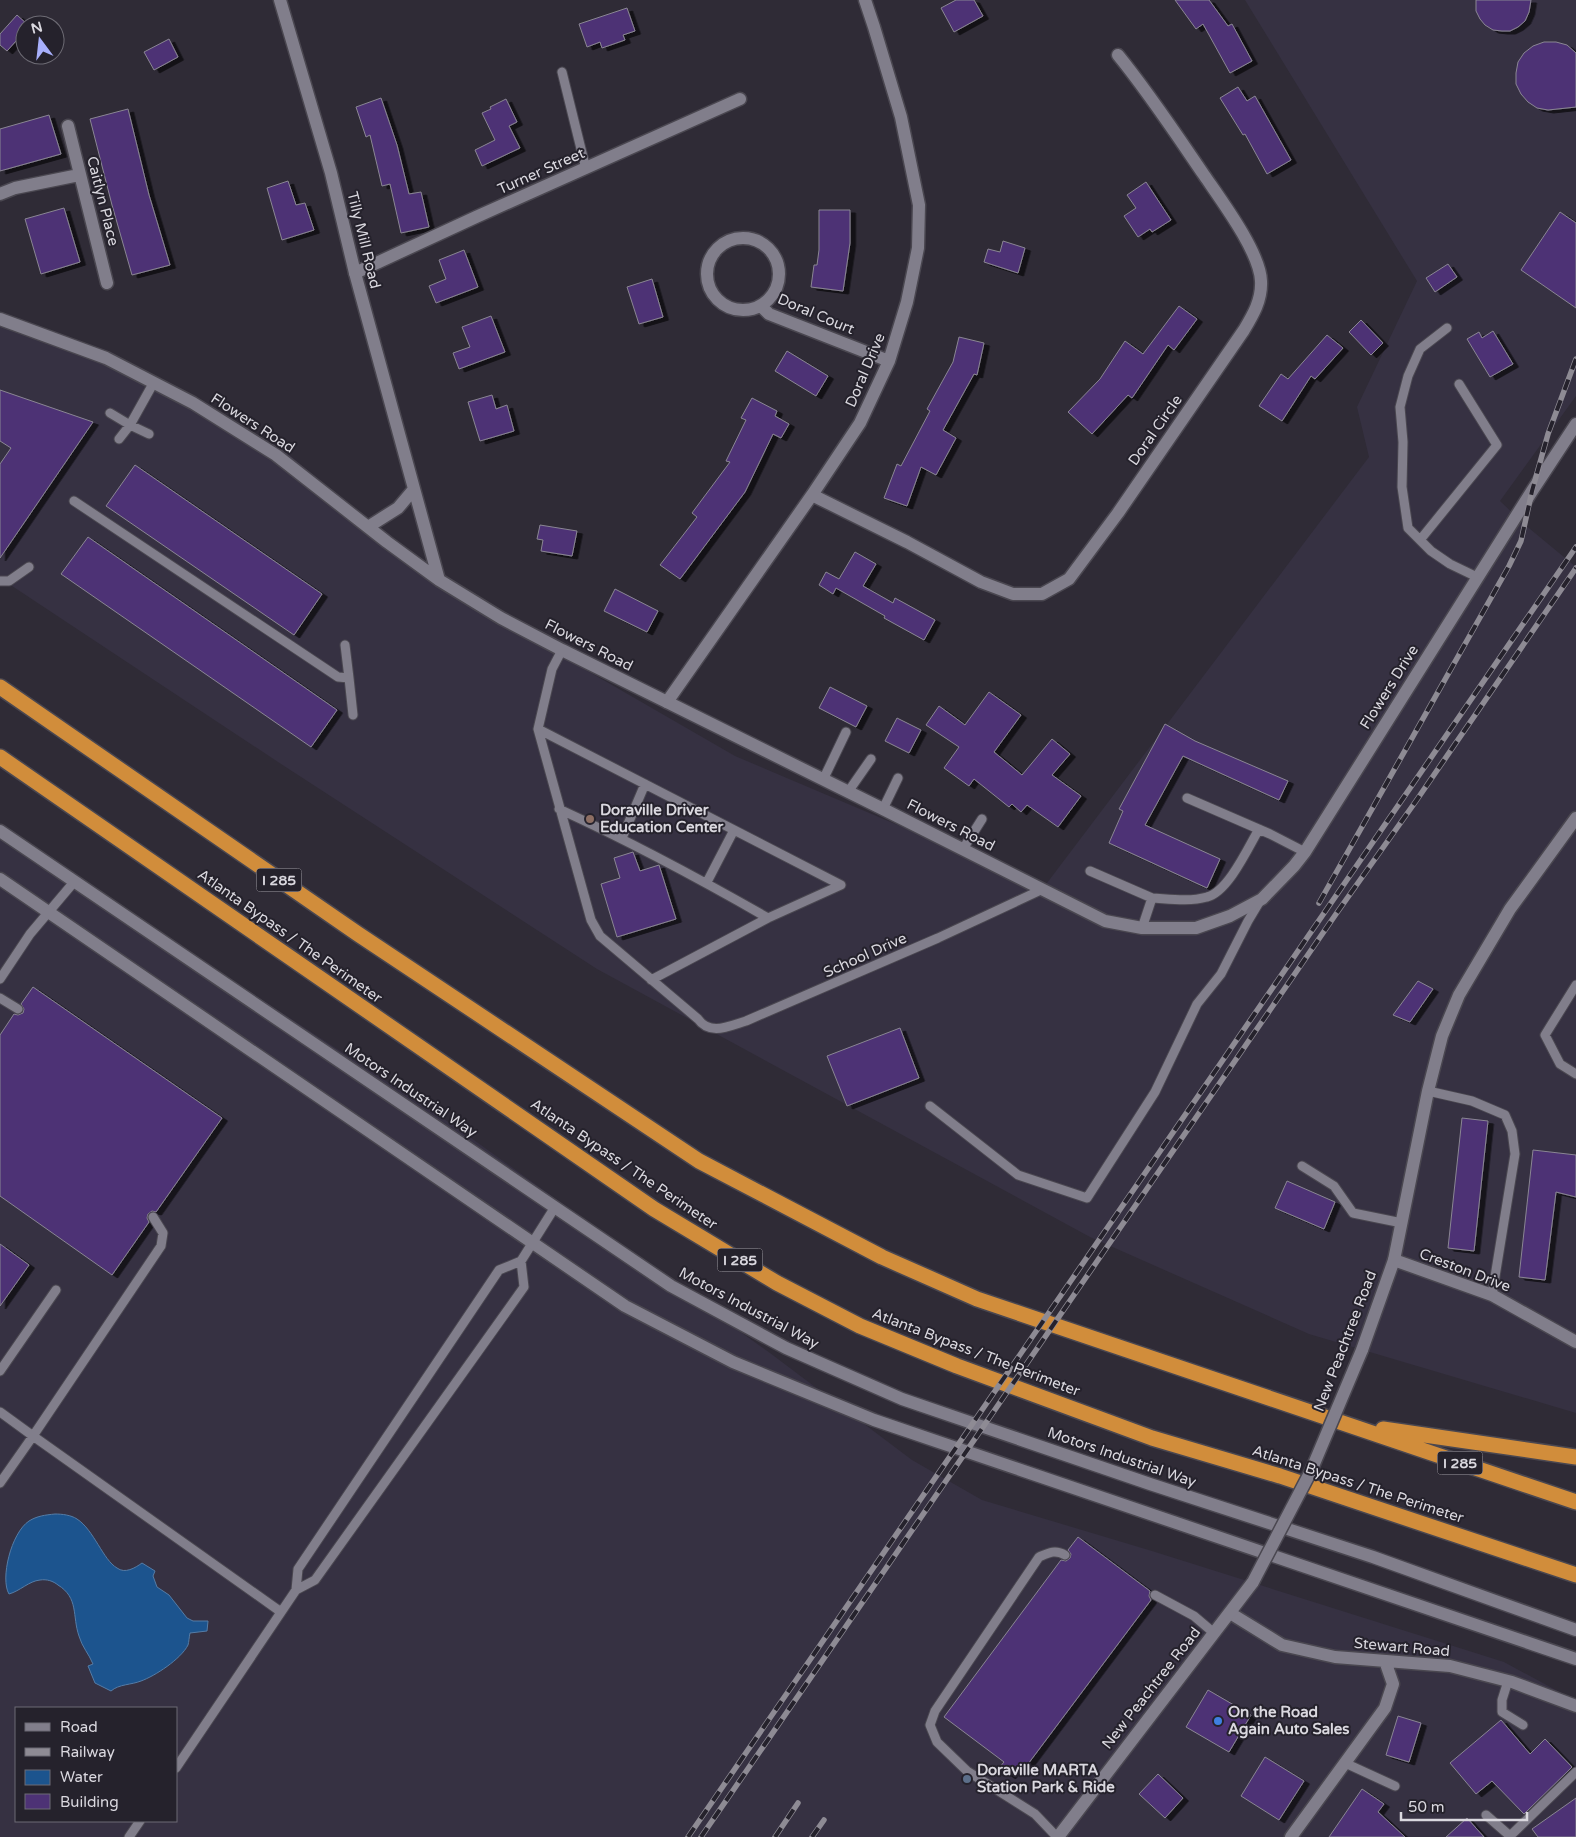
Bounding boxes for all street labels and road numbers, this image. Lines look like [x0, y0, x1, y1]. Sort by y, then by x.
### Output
street label: Turner Street [495, 144, 587, 198]
street label: Caitlyn Place [83, 154, 123, 248]
street label: Tilly Mill Road [343, 190, 385, 290]
street label: Doral Court [775, 290, 857, 338]
street label: Doral Drive [841, 330, 889, 410]
street label: Flowers Road [208, 389, 298, 457]
street label: Doral Circle [1124, 391, 1186, 469]
street label: Flowers Road [542, 615, 636, 675]
street label: Flowers Drive [1356, 642, 1422, 732]
street label: Flowers Road [904, 795, 998, 855]
street label: Atlanta Bypass / The Perimeter [194, 865, 386, 1007]
road number: I 285 [256, 868, 302, 892]
street label: School Drive [821, 929, 909, 981]
street label: Motors Industrial Way [341, 1039, 481, 1141]
street label: Atlanta Bypass / The Perimeter [527, 1095, 721, 1233]
street label: Creston Drive [1417, 1244, 1513, 1296]
road number: I 285 [718, 1248, 762, 1272]
street label: Motors Industrial Way [676, 1263, 822, 1353]
street label: New Peachtree Road [1310, 1268, 1380, 1414]
street label: Atlanta Bypass / The Perimeter [869, 1304, 1083, 1400]
street label: Motors Industrial Way [1045, 1423, 1199, 1491]
street label: Atlanta Bypass / The Perimeter [1250, 1441, 1466, 1527]
road number: I 285 [1438, 1452, 1482, 1475]
street label: New Peachtree Road [1098, 1624, 1204, 1752]
street label: Stewart Road [1353, 1634, 1451, 1660]

